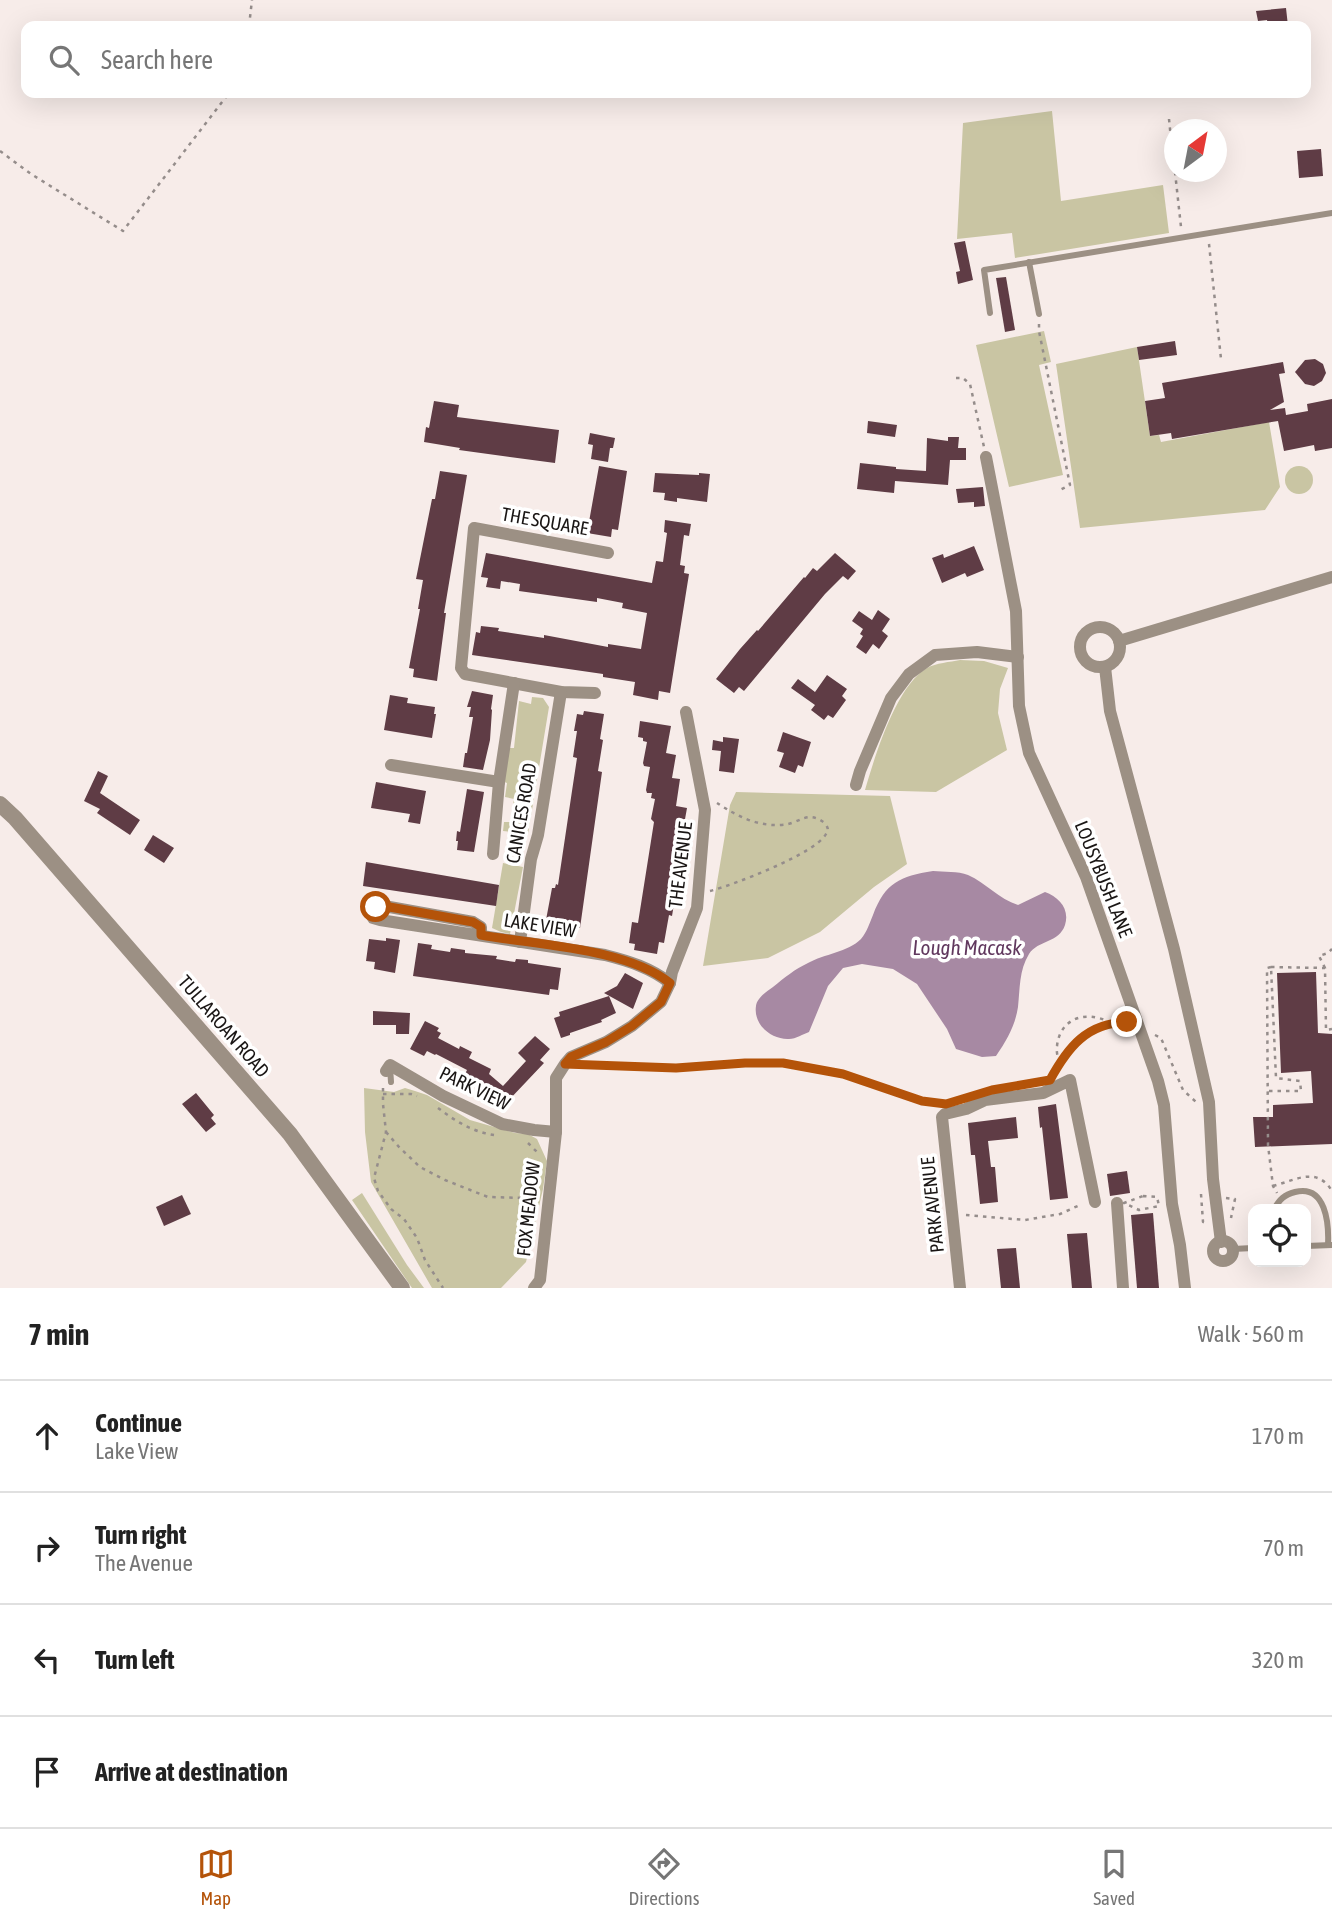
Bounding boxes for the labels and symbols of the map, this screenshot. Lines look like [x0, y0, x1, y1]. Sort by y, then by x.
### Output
north arrow [1164, 119, 1227, 182]
street label: THE SQUARE [500, 503, 590, 539]
street label: CANICES ROAD [501, 761, 541, 865]
street label: LOUSYBUSH LANE [1071, 818, 1137, 940]
street label: THE AVENUE [664, 821, 696, 909]
route start [360, 891, 391, 922]
street label: LAKE VIEW [502, 908, 578, 942]
water label: Lough Macask [912, 935, 1022, 959]
street label: TULLAROAN ROAD [174, 971, 274, 1081]
route end [1111, 1006, 1142, 1037]
street label: PARK VIEW [436, 1062, 514, 1114]
street label: PARK AVENUE [916, 1156, 948, 1254]
street label: FOX MEADOW [512, 1160, 544, 1257]

